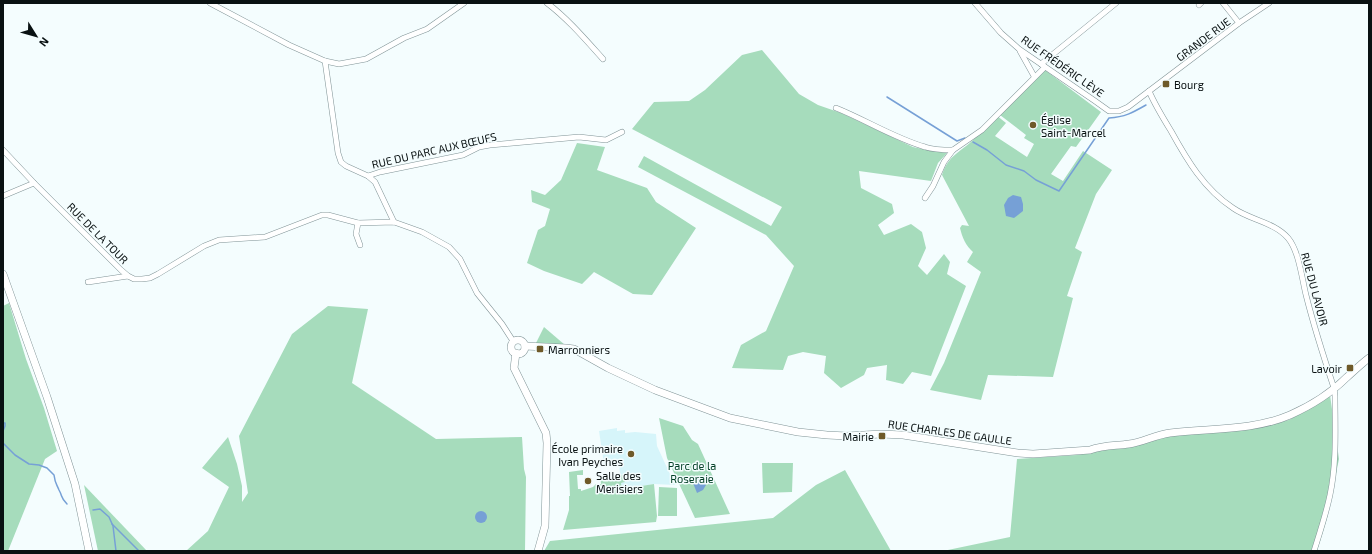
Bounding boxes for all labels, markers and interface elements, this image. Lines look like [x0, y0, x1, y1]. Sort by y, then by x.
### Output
street label: GRANDE RUE [1173, 14, 1233, 64]
north arrow [16, 16, 56, 56]
street label: RUE FRÉDÉRIC LÈVE [1019, 33, 1107, 99]
text: N [37, 35, 52, 49]
place label: Bourg [1174, 78, 1204, 91]
marker: Bourg [1161, 79, 1171, 89]
place label: Église Saint-Marcel [1041, 113, 1107, 139]
marker: Église Saint-Marcel [1028, 120, 1038, 130]
street label: RUE DU PARC AUX BŒUFS [370, 129, 498, 171]
street label: RUE DE LA TOUR [65, 200, 131, 266]
street label: RUE DU LAVOIR [1299, 251, 1331, 327]
place label: Marronniers [548, 343, 610, 356]
marker: Marronniers [535, 344, 545, 354]
place label: Lavoir [1311, 362, 1343, 375]
marker: Lavoir [1345, 363, 1355, 373]
street label: RUE CHARLES DE GAULLE [887, 417, 1013, 447]
place label: Mairie [843, 430, 874, 443]
marker: Mairie [877, 431, 887, 441]
place label: École primaire Ivan Peyches [552, 442, 623, 468]
marker: École primaire Ivan Peyches [626, 449, 636, 459]
park label: Parc de la Roseraie [668, 459, 716, 485]
place label: Salle des Merisiers [596, 469, 643, 495]
marker: Salle des Merisiers [583, 476, 593, 486]

